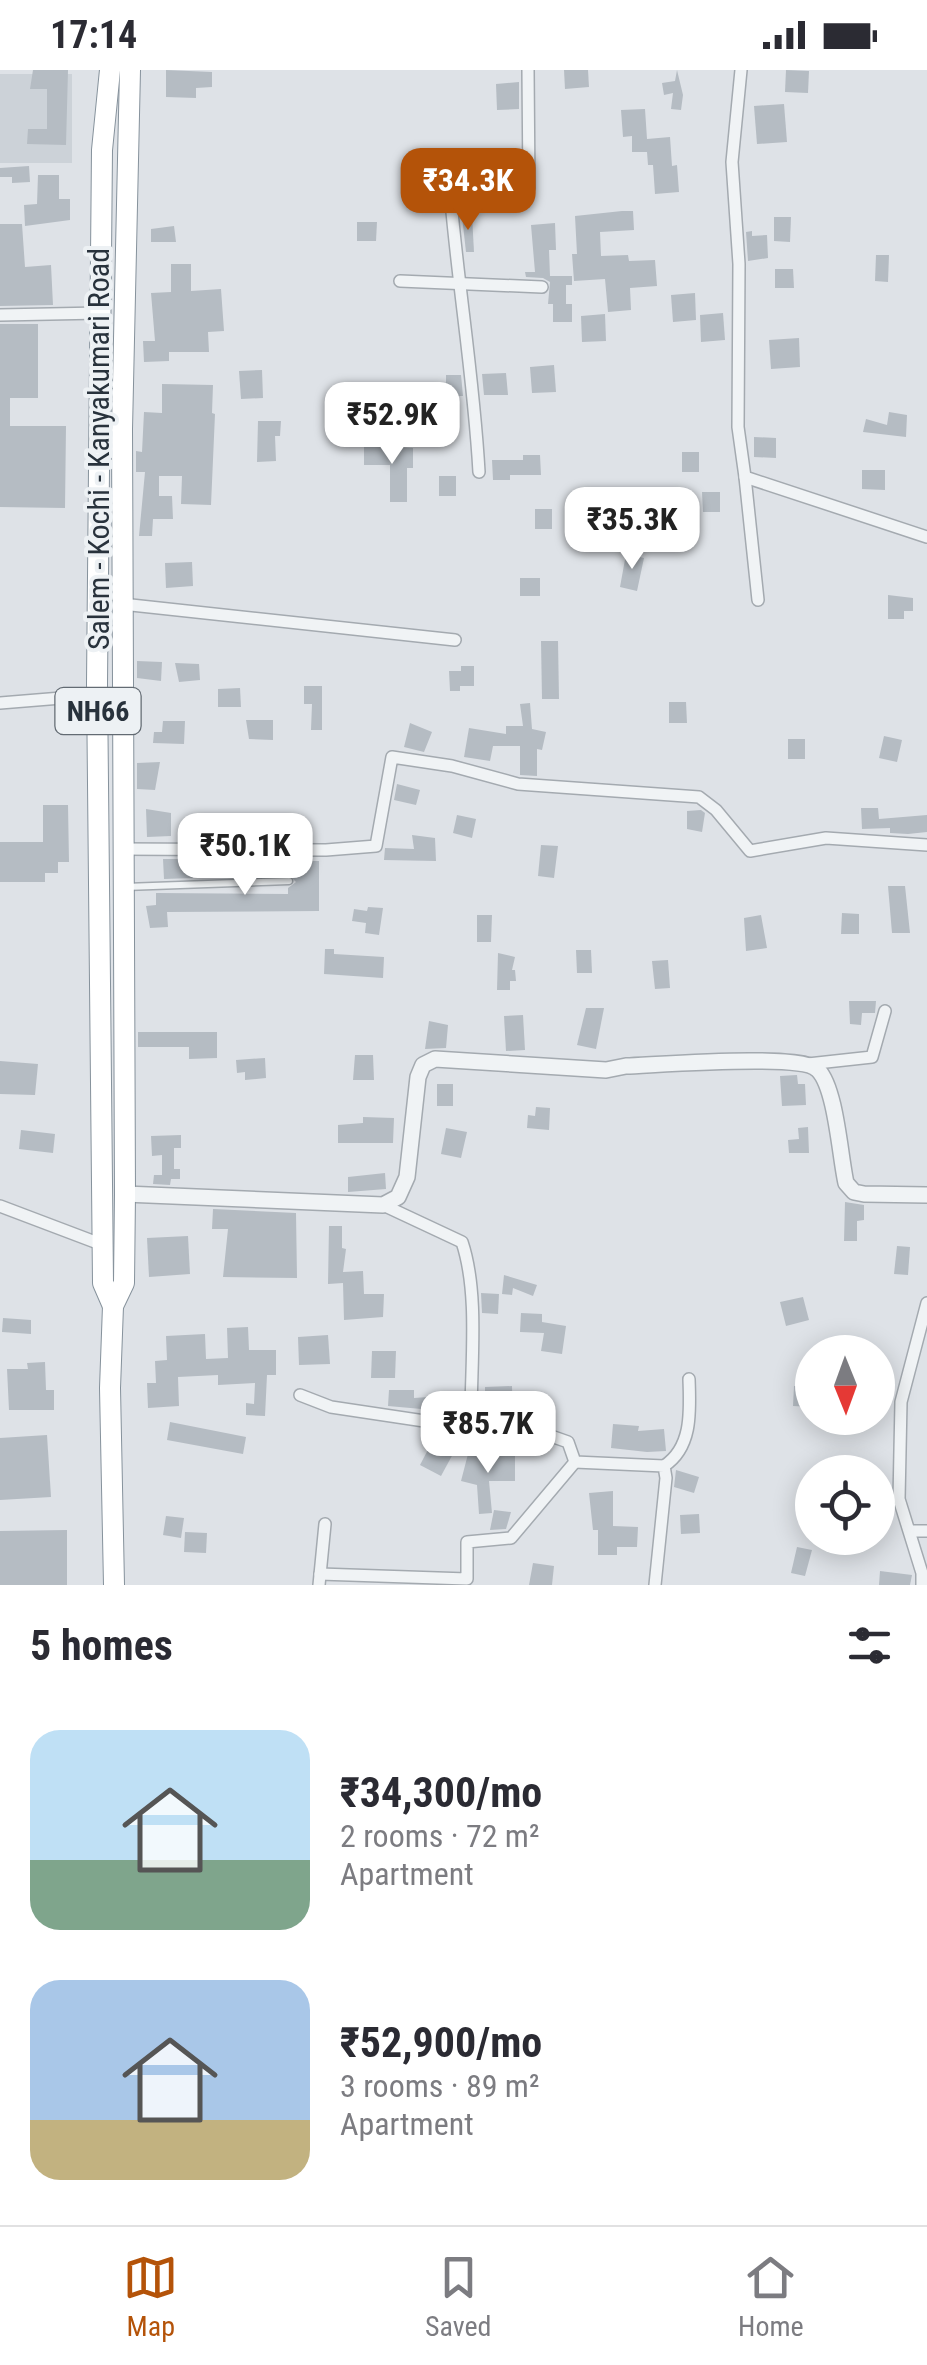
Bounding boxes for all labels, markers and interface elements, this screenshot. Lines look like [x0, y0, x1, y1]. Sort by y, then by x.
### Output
text: 17:14 [50, 13, 137, 57]
pin: ₹34.3K [387, 148, 549, 233]
text: ₹34.3K [423, 161, 513, 199]
street label: Salem - Kochi - Kanyakumari Road [81, 248, 116, 650]
pin: ₹52.9K [311, 382, 473, 467]
text: ₹52.9K [347, 395, 437, 433]
pin: ₹35.3K [551, 487, 713, 572]
text: ₹35.3K [587, 500, 677, 538]
road number: NH66 [56, 688, 140, 734]
pin: ₹50.1K [164, 813, 326, 898]
text: ₹50.1K [200, 826, 290, 864]
north arrow [795, 1335, 895, 1435]
map controls [795, 1335, 895, 1555]
pin: ₹85.7K [407, 1391, 569, 1476]
text: ₹85.7K [443, 1404, 533, 1442]
button: locate [795, 1455, 895, 1555]
icon: filters [842, 1618, 897, 1673]
text: 5 homes [30, 1621, 173, 1670]
text: ₹34,300/mo [340, 1768, 542, 1817]
icon: home [110, 1770, 230, 1890]
text: 2 rooms · 72 m² [340, 1817, 539, 1855]
text: Apartment [340, 1855, 474, 1893]
text: ₹52,900/mo [340, 2018, 542, 2067]
icon: home [110, 2020, 230, 2140]
text: 3 rooms · 89 m² [340, 2067, 539, 2105]
text: Apartment [340, 2105, 474, 2143]
tab: Map [123, 2250, 178, 2343]
tab: Saved [425, 2250, 491, 2343]
tab: Home [738, 2250, 804, 2343]

